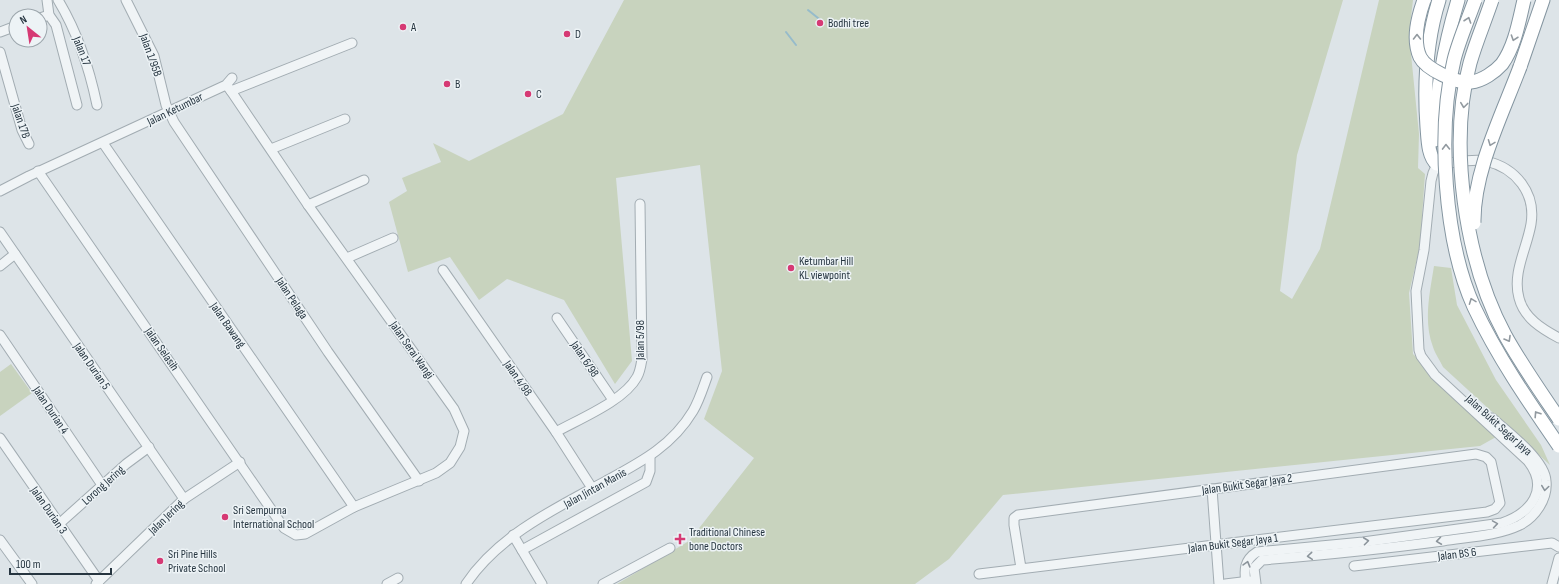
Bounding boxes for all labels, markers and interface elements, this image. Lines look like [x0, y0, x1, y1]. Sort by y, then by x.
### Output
north arrow [8, 8, 48, 48]
text: N [17, 13, 29, 27]
place label: Bodhi tree [828, 16, 869, 31]
one-way arrow [1463, 16, 1472, 23]
marker: Bodhi tree [815, 18, 825, 28]
place label: A [410, 20, 417, 35]
marker: A [398, 22, 408, 32]
place label: D [575, 27, 581, 42]
marker: D [562, 29, 572, 39]
street label: Jalan 1/95B [136, 31, 165, 79]
street label: Jalan 17 [69, 34, 94, 68]
one-way arrow [1413, 34, 1421, 40]
one-way arrow [1510, 34, 1519, 41]
place label: B [455, 77, 460, 92]
marker: B [442, 79, 452, 89]
place label: C [536, 87, 542, 102]
street label: Jalan Ketumbar [144, 89, 206, 130]
marker: C [523, 89, 533, 99]
street label: Jalan 17B [7, 101, 33, 140]
one-way arrow [1460, 102, 1469, 108]
one-way arrow [1488, 139, 1496, 146]
one-way arrow [1442, 144, 1450, 150]
place label: Ketumbar Hill KL viewpoint [799, 254, 853, 283]
marker: Ketumbar Hill KL viewpoint [786, 263, 796, 273]
street label: Jalan Pelaga [272, 274, 311, 322]
one-way arrow [1469, 298, 1477, 305]
street label: Jalan Bawang [206, 299, 249, 351]
street label: Jalan Serai Wangi [386, 318, 437, 382]
street label: Jalan 5/98 [633, 320, 648, 361]
street label: Jalan Selasih [141, 324, 182, 374]
one-way arrow [1503, 335, 1510, 342]
street label: Jalan 6/98 [567, 338, 602, 380]
street label: Jalan Durian 5 [69, 339, 113, 393]
street label: Jalan 4/98 [499, 357, 535, 399]
street label: Jalan Durian 4 [29, 383, 72, 437]
street label: Jalan Bukit Segar Jaya [1462, 391, 1535, 459]
one-way arrow [1534, 411, 1542, 418]
street label: Lorong Jering [79, 462, 128, 508]
street label: Jalan Jintan Manis [560, 465, 629, 512]
street label: Jalan Bukit Segar Jaya 2 [1200, 471, 1293, 498]
street label: Jalan Durian 3 [26, 483, 70, 537]
one-way arrow [1541, 485, 1550, 491]
street label: Jalan Jering [145, 497, 187, 539]
place label: Sri Sempurna International School [233, 503, 314, 532]
marker: Sri Sempurna International School [220, 512, 230, 522]
one-way arrow [1491, 520, 1498, 529]
place label: Traditional Chinese bone Doctors [689, 525, 765, 554]
street label: Jalan Bukit Segar Jaya 1 [1186, 530, 1280, 557]
marker: Traditional Chinese bone Doctors [674, 533, 686, 545]
one-way arrow [1436, 536, 1442, 545]
one-way arrow [1363, 537, 1369, 546]
street label: Jalan BS 6 [1436, 545, 1477, 564]
place label: Sri Pine Hills Private School [168, 547, 225, 576]
scale bar [10, 550, 111, 576]
one-way arrow [1307, 552, 1313, 561]
marker: Sri Pine Hills Private School [155, 556, 165, 566]
text: 100 m [16, 557, 41, 572]
one-way arrow [1242, 561, 1251, 568]

